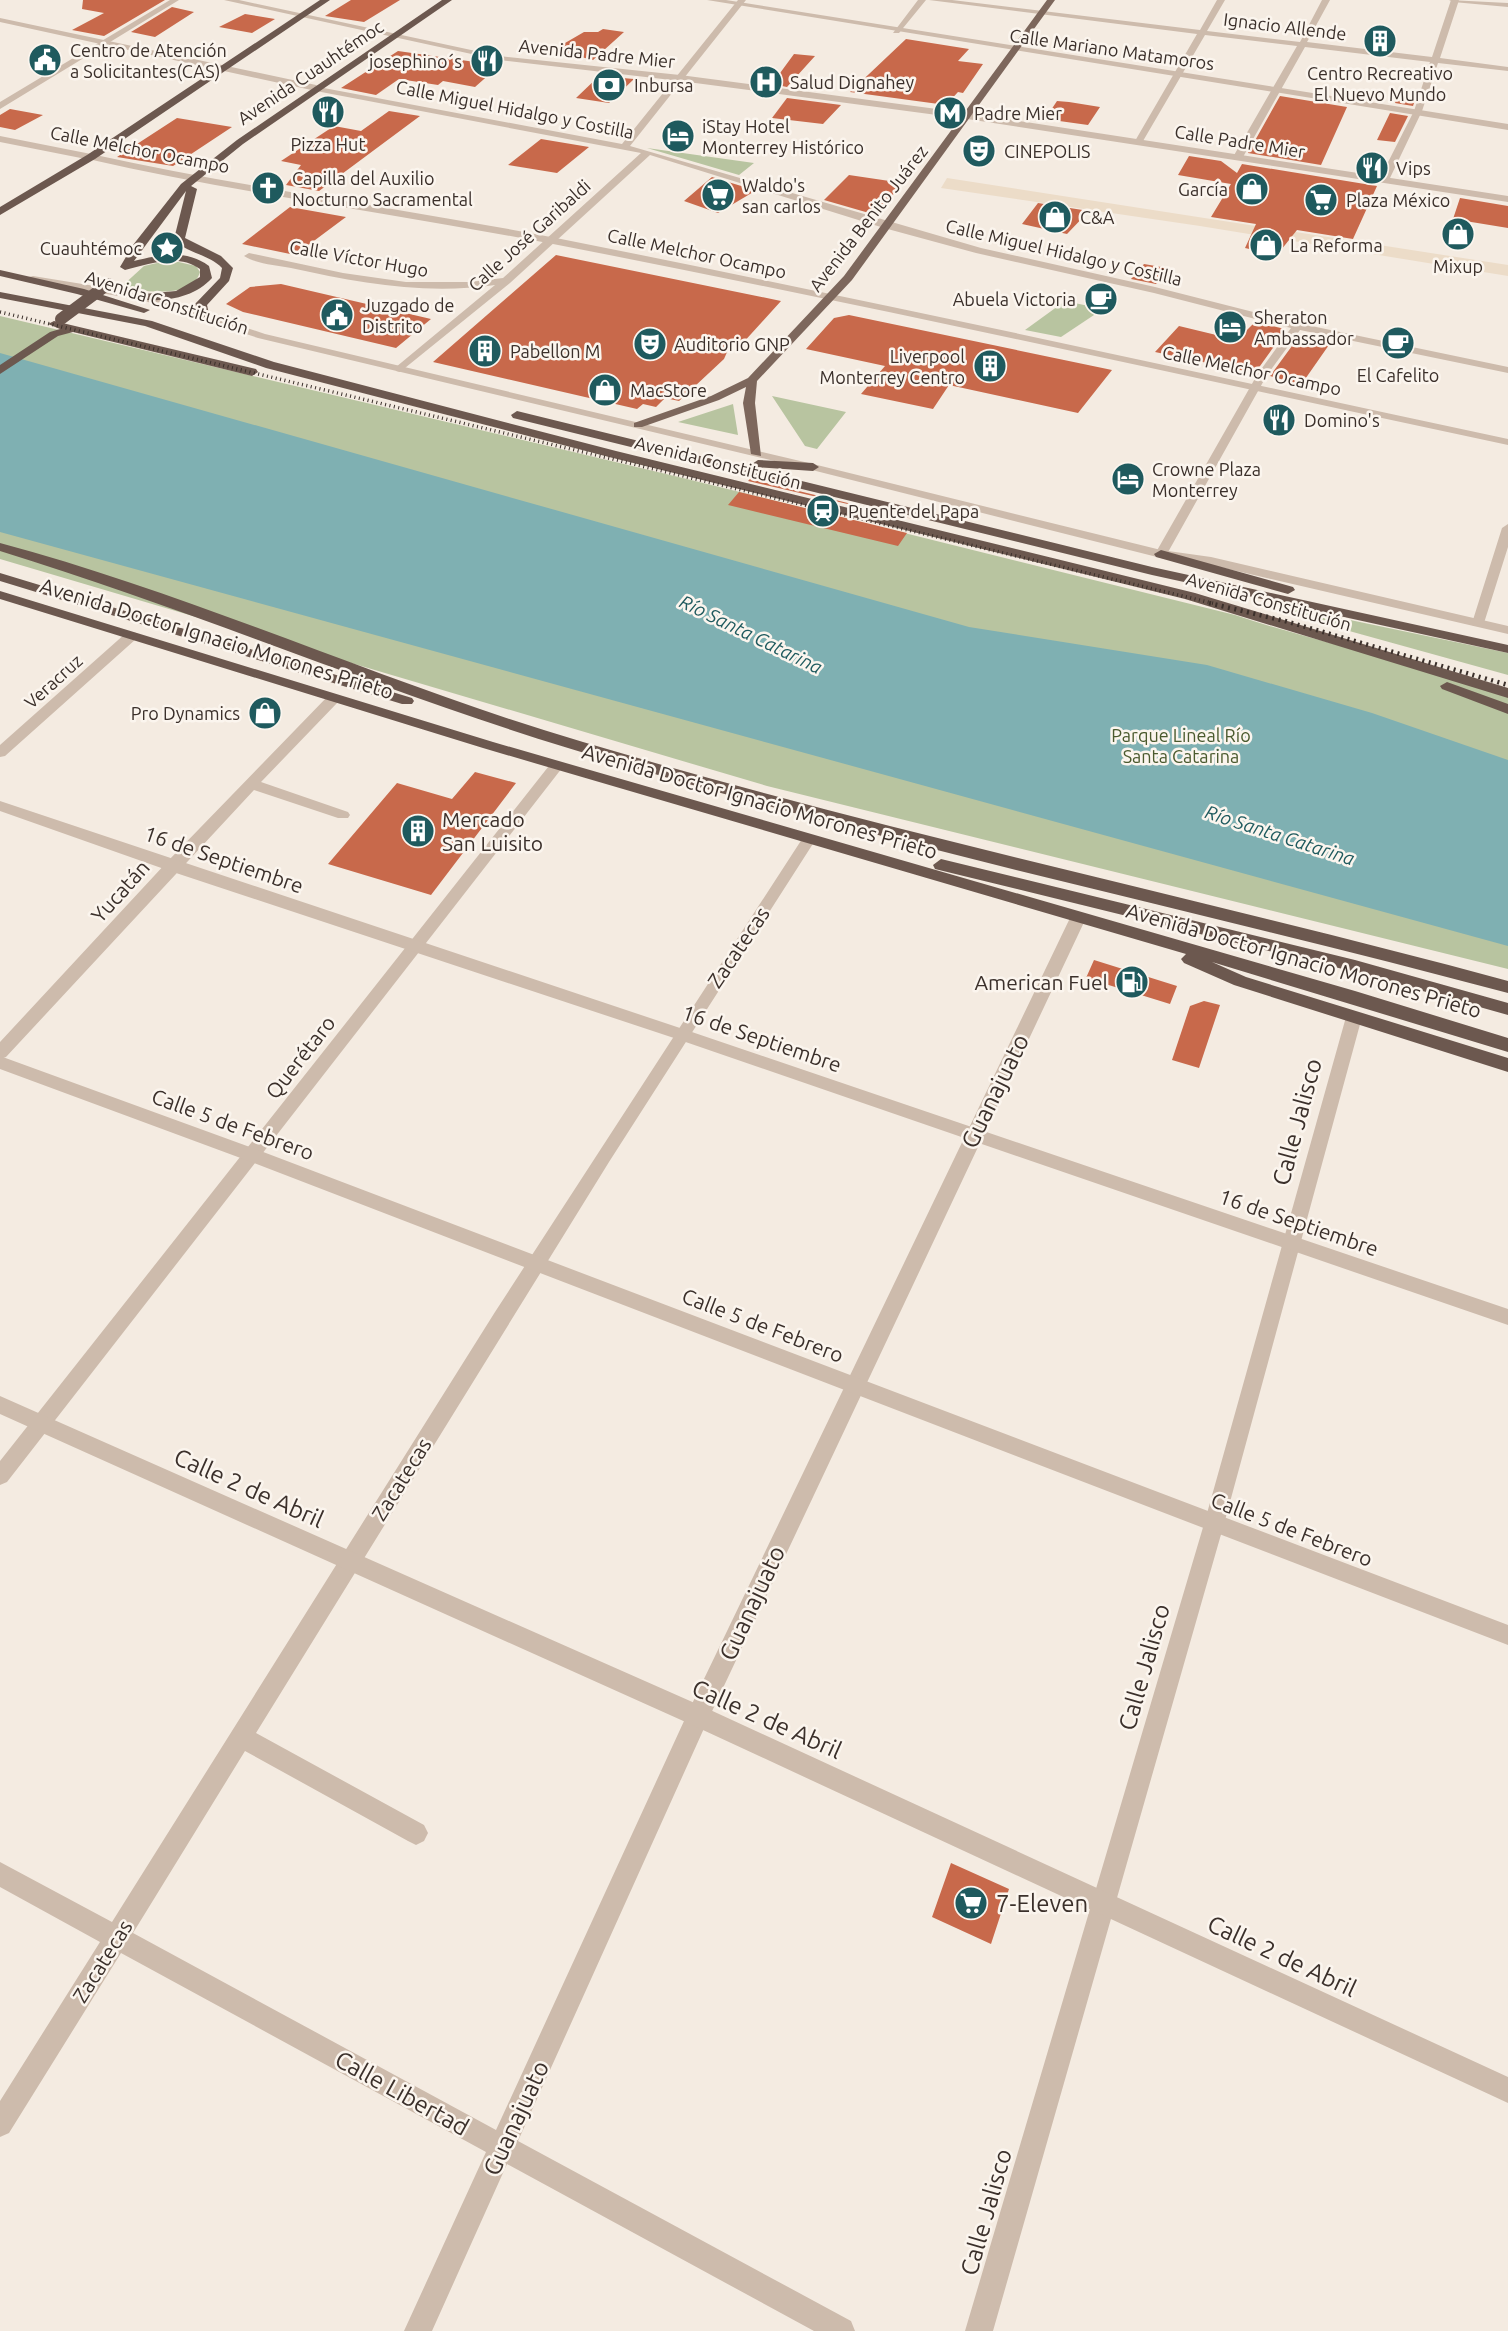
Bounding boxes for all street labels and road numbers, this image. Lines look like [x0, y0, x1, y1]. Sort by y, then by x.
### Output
street label: Ignacio Allende [1222, 9, 1348, 43]
street label: Avenida Cuauhtémoc [233, 16, 387, 128]
street label: Calle Mariano Matamoros [1008, 25, 1216, 73]
street label: Avenida Padre Mier [518, 35, 676, 71]
street label: Calle Miguel Hidalgo y Costilla [394, 76, 636, 142]
street label: Calle Padre Mier [1173, 121, 1307, 161]
street label: Calle Melchor Ocampo [49, 122, 231, 176]
street label: Avenida Benito Juárez [805, 141, 931, 295]
street label: Calle José Garibaldi [464, 175, 594, 295]
street label: Calle Miguel Hidalgo y Costilla [944, 215, 1184, 289]
street label: Calle Melchor Ocampo [606, 224, 788, 282]
street label: Calle Víctor Hugo [288, 236, 430, 280]
street label: Avenida Constitución [83, 266, 251, 338]
street label: Calle Melchor Ocampo [1161, 341, 1343, 399]
street label: Avenida Constitución [633, 432, 803, 492]
street label: Avenida Constitución [1184, 568, 1354, 634]
street label: Avenida Doctor Ignacio Morones Prieto [37, 573, 397, 703]
street label: Veracruz [20, 650, 86, 712]
street label: Avenida Doctor Ignacio Morones Prieto [580, 739, 940, 863]
street label: 16 de Septiembre [141, 820, 307, 898]
street label: Yucatán [86, 855, 154, 927]
street label: Avenida Doctor Ignacio Morones Prieto [1124, 898, 1484, 1022]
street label: Zacatecas [702, 902, 774, 992]
street label: 16 de Septiembre [679, 999, 845, 1077]
street label: Querétaro [260, 1011, 340, 1103]
street label: Guanajuato [956, 1030, 1034, 1152]
street label: Calle Jalisco [1267, 1056, 1327, 1188]
street label: Calle 5 de Febrero [149, 1083, 317, 1165]
street label: 16 de Septiembre [1216, 1183, 1382, 1261]
street label: Calle 5 de Febrero [679, 1283, 847, 1367]
street label: Zacatecas [366, 1433, 436, 1525]
street label: Calle 2 de Abril [170, 1443, 328, 1533]
street label: Calle 5 de Febrero [1208, 1487, 1376, 1571]
street label: Guanajuato [714, 1541, 790, 1665]
street label: Calle Jalisco [1113, 1601, 1175, 1733]
street label: Calle 2 de Abril [688, 1674, 846, 1764]
street label: Calle 2 de Abril [1203, 1910, 1361, 2002]
street label: Zacatecas [67, 1915, 137, 2007]
street label: Calle Libertad [330, 2045, 474, 2141]
street label: Guanajuato [478, 2056, 554, 2180]
street label: Calle Jalisco [955, 2146, 1017, 2278]

